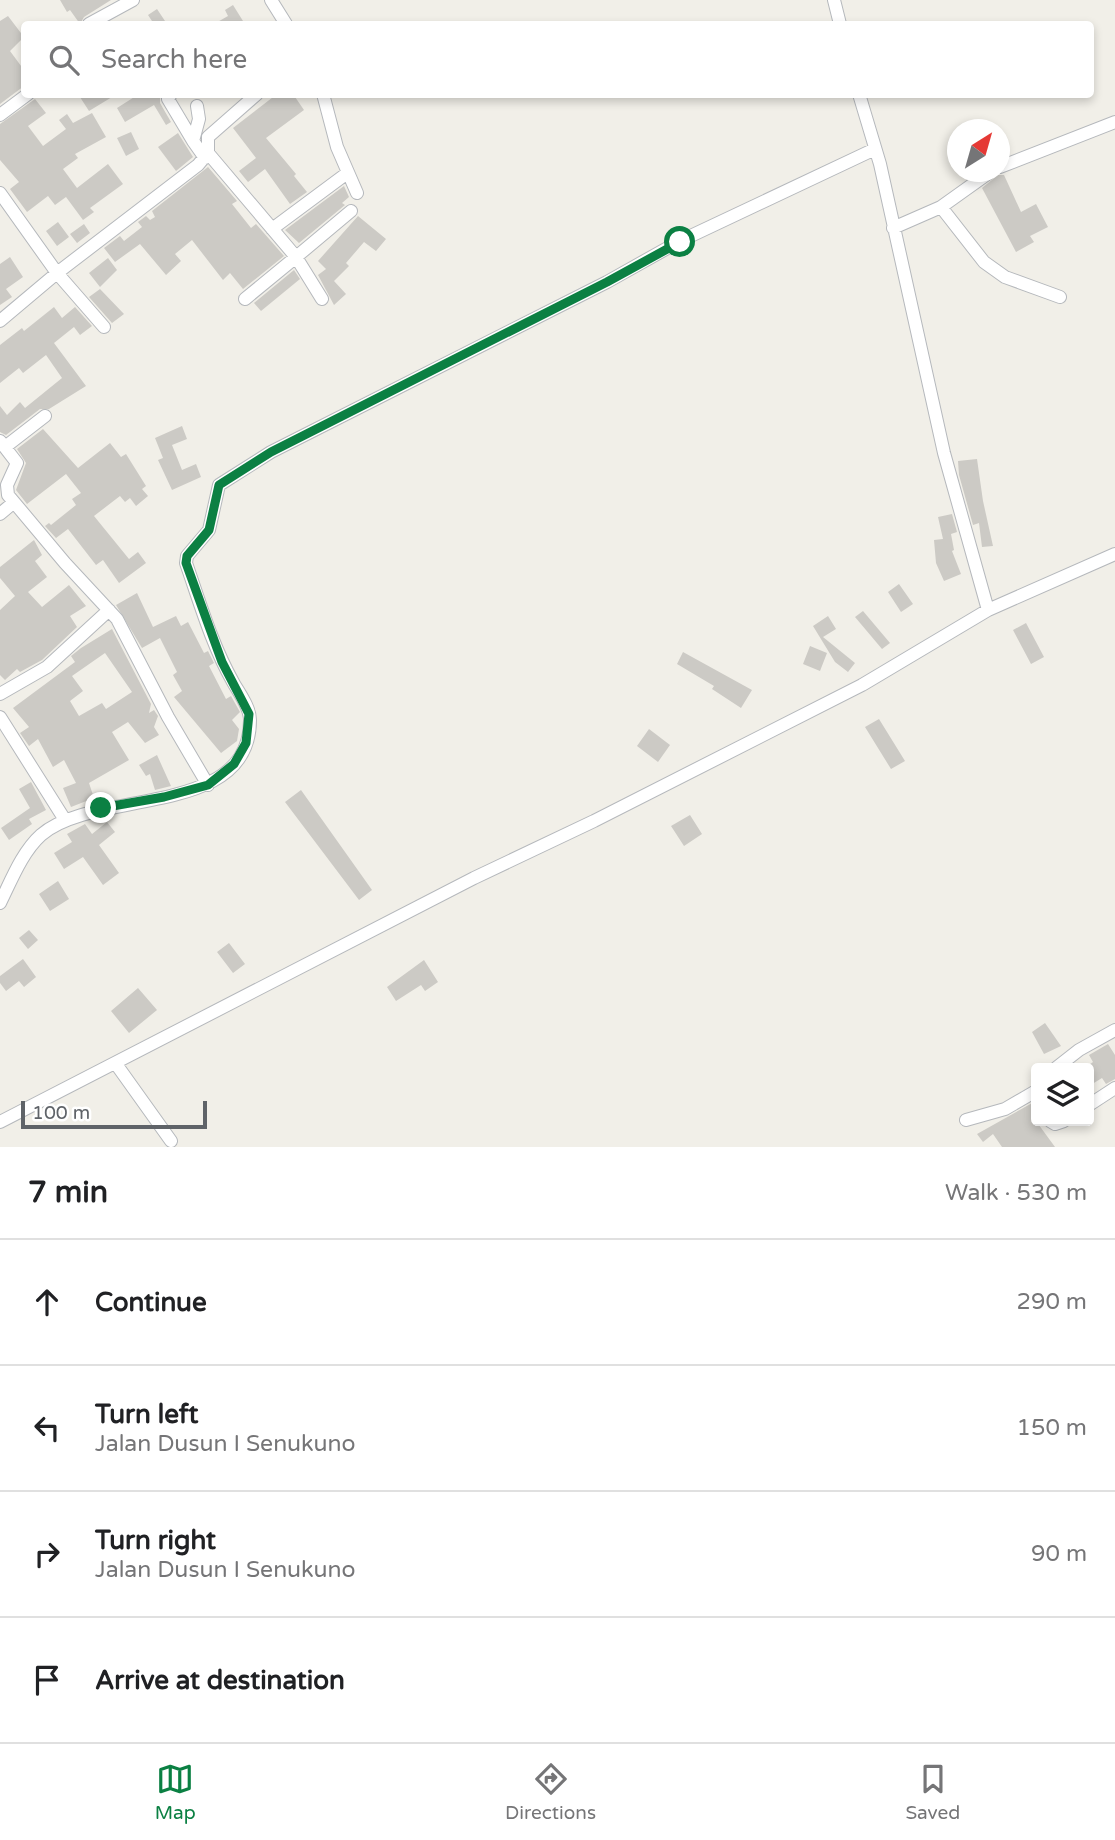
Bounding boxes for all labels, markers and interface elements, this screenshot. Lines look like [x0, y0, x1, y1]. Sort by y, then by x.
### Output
search box [21, 21, 1094, 98]
icon: search [45, 41, 83, 79]
text: Search here [101, 44, 247, 75]
north arrow [947, 119, 1010, 182]
route start [664, 226, 695, 257]
route end [85, 792, 116, 823]
map controls [1031, 1063, 1094, 1126]
button: layers [1031, 1063, 1094, 1126]
scale bar [21, 1098, 206, 1130]
text: 100 m [32, 1102, 90, 1124]
text: 7 min [28, 1174, 108, 1211]
text: Walk · 530 m [945, 1179, 1087, 1207]
icon: ahead [28, 1283, 66, 1321]
text: Continue [95, 1287, 207, 1318]
text: 290 m [1017, 1288, 1087, 1316]
text: Turn left [95, 1399, 198, 1430]
icon: left [28, 1409, 66, 1447]
text: 150 m [1017, 1414, 1087, 1442]
text: Jalan Dusun I Senukuno [95, 1430, 356, 1458]
text: Turn right [95, 1525, 216, 1556]
icon: right [28, 1535, 66, 1573]
text: 90 m [1031, 1540, 1087, 1568]
text: Jalan Dusun I Senukuno [95, 1556, 356, 1584]
icon: arrive [28, 1661, 66, 1699]
text: Arrive at destination [95, 1665, 345, 1696]
tab: Map [155, 1760, 196, 1824]
tab: Directions [505, 1760, 596, 1824]
tab: Saved [905, 1760, 960, 1824]

